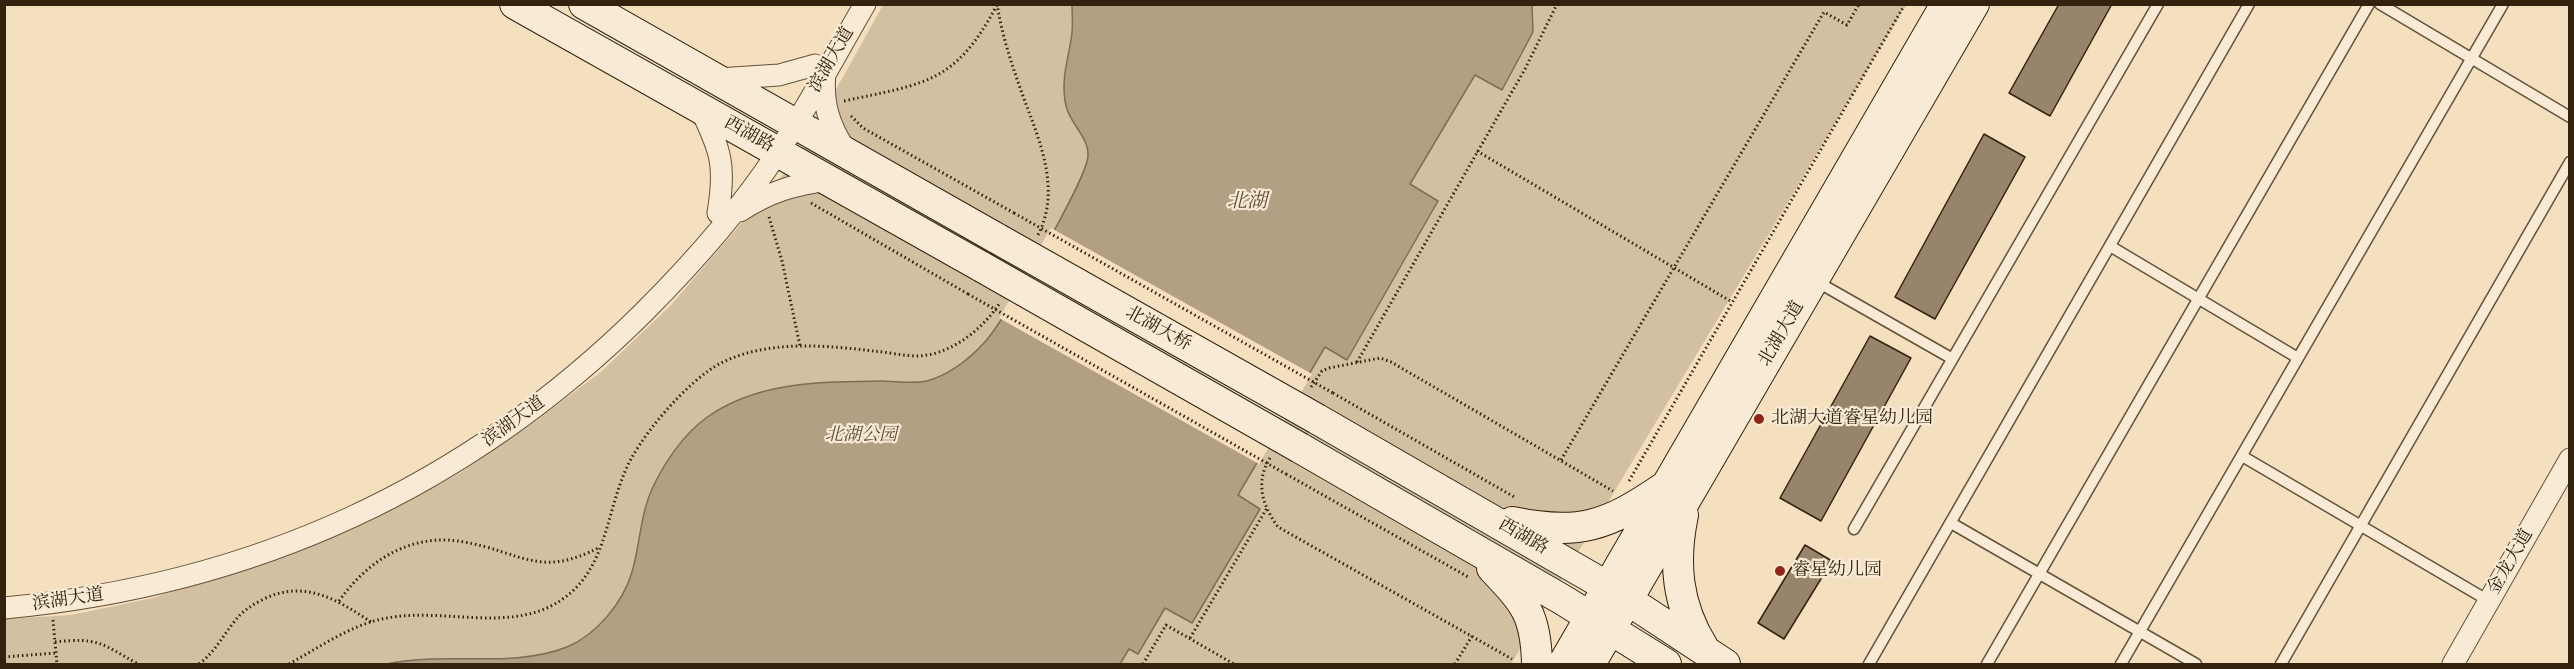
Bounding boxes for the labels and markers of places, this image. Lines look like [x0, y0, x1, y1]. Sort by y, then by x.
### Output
place label: 北湖大道睿星幼儿园 [1771, 408, 1933, 430]
marker: 北湖大道睿星幼儿园 [1752, 412, 1766, 426]
place label: 睿星幼儿园 [1792, 560, 1882, 582]
marker: 睿星幼儿园 [1773, 564, 1787, 578]

